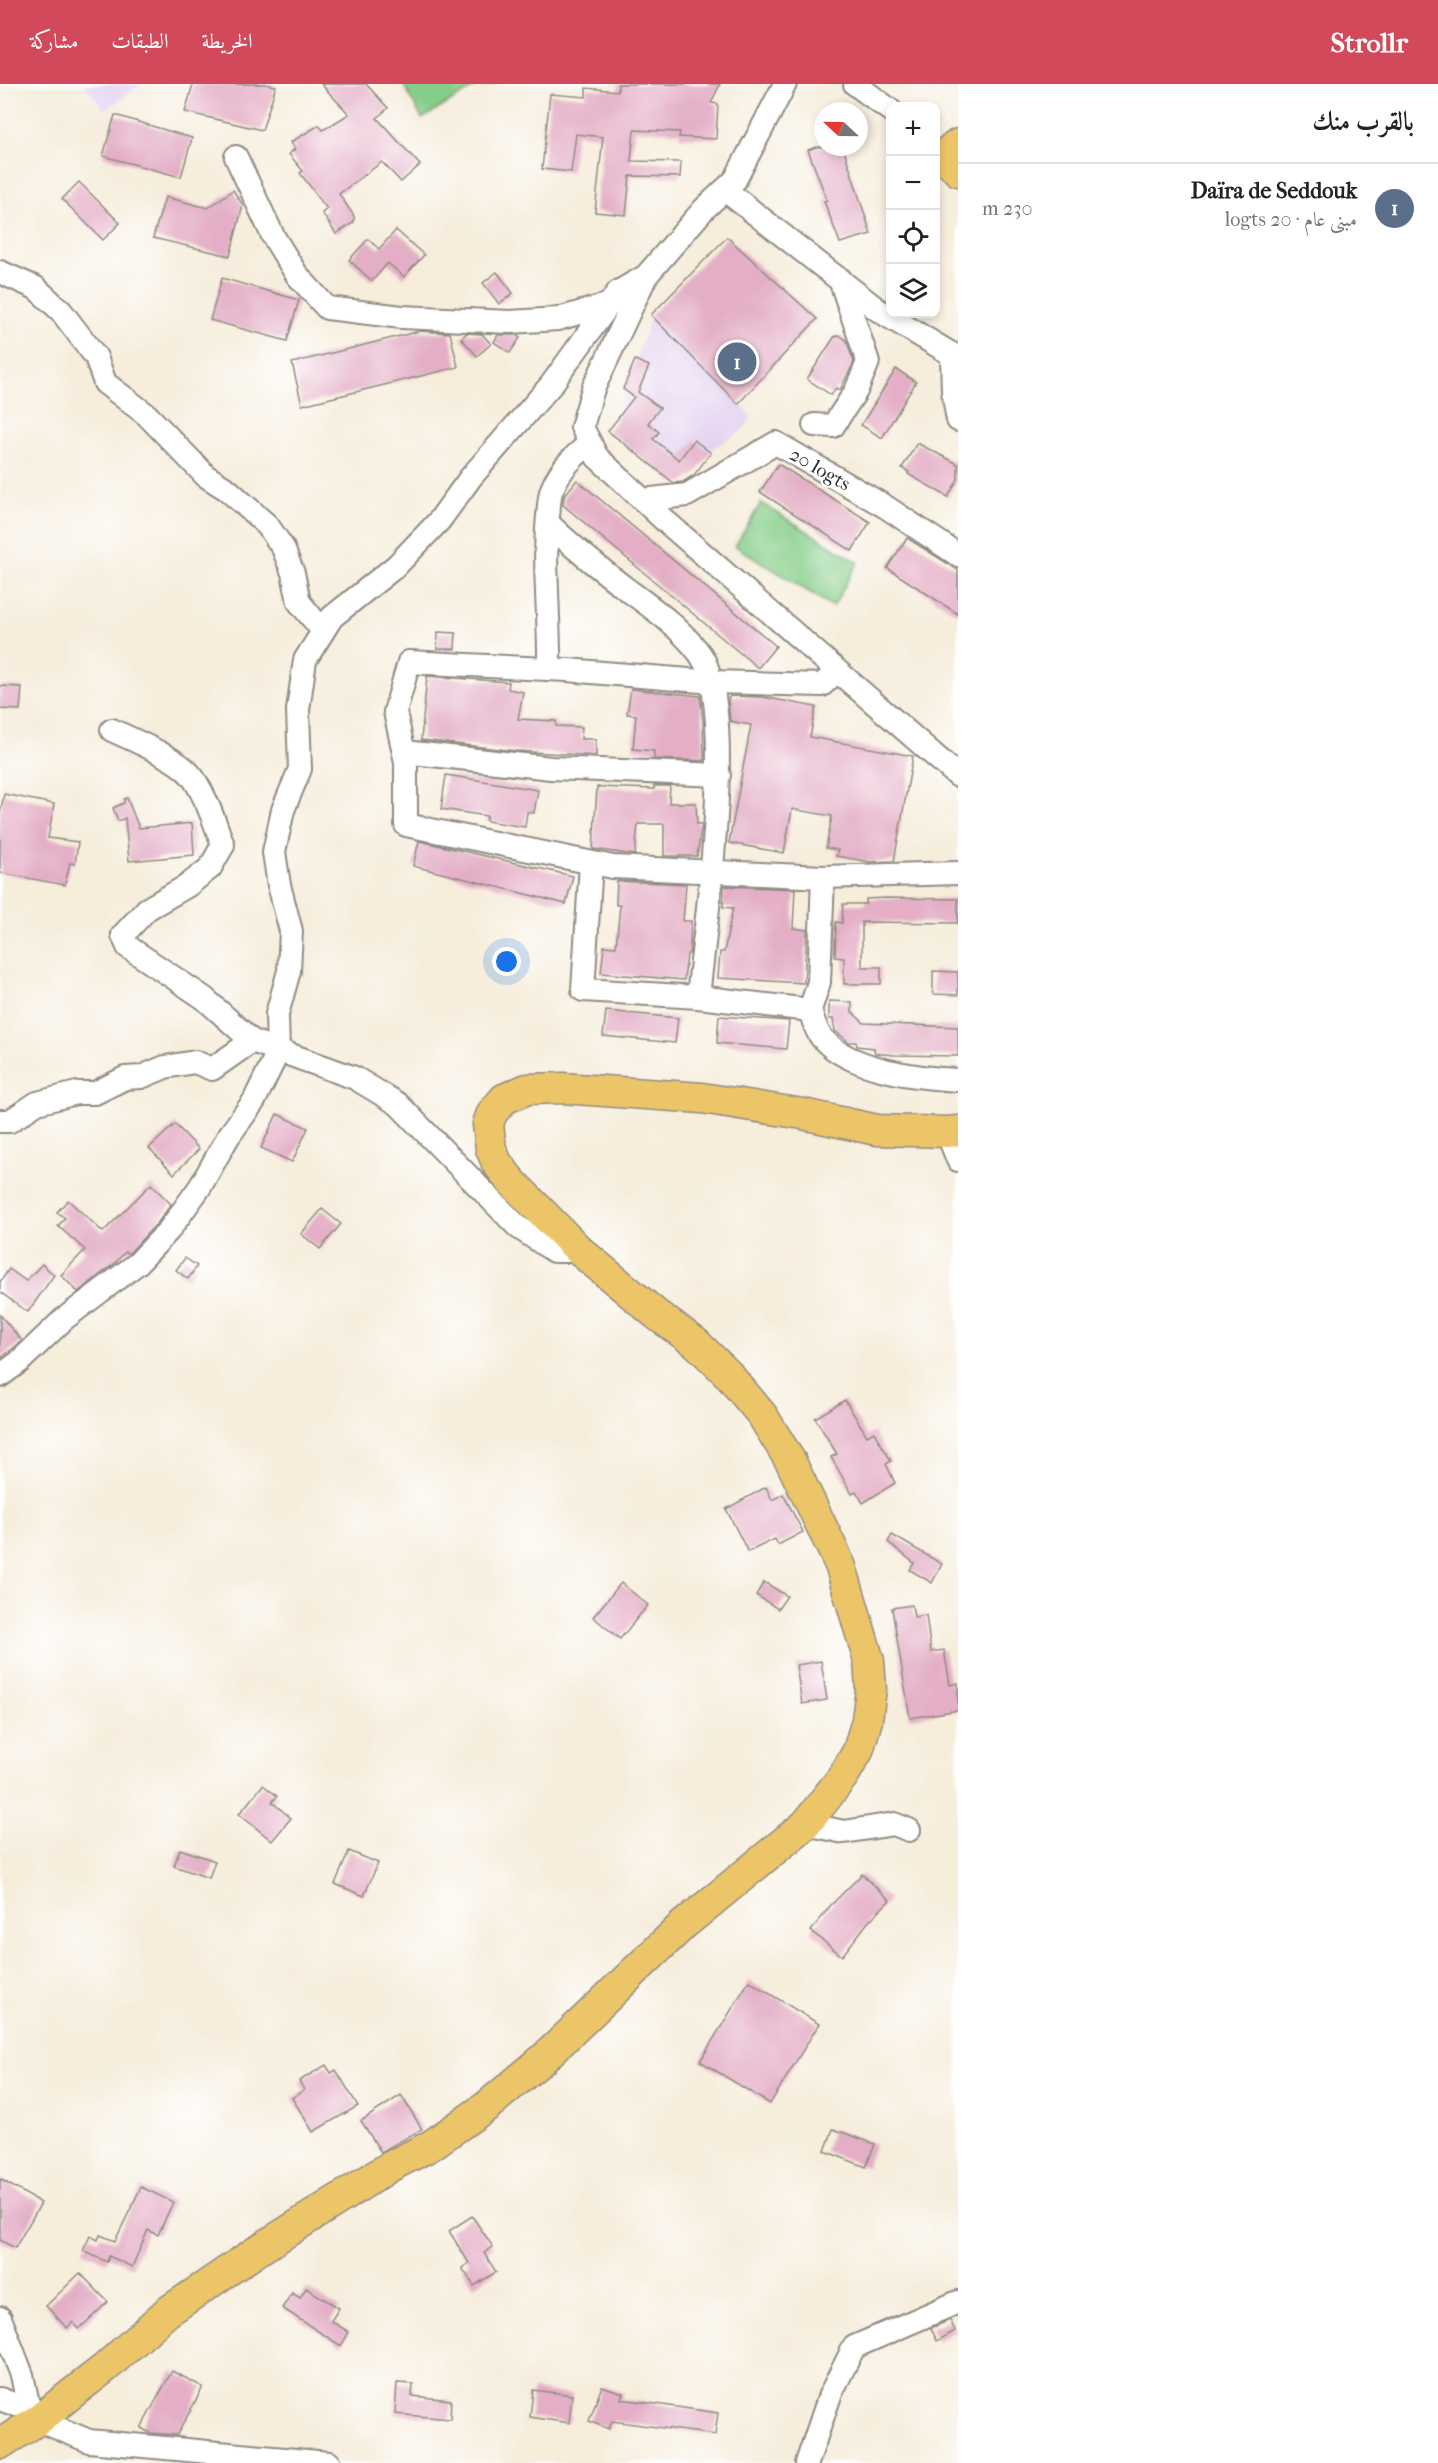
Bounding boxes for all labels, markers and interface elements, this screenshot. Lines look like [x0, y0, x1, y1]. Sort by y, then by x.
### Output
text: Strollr [1330, 26, 1408, 59]
text: مشاركة [30, 29, 78, 53]
text: الطبقات [111, 29, 168, 53]
text: الخريطة [201, 29, 253, 53]
north arrow [814, 102, 868, 156]
map controls [886, 102, 940, 318]
button: + [886, 102, 940, 156]
text: بالقرب منك [1312, 106, 1414, 137]
button: − [886, 156, 940, 210]
text: Daïra de Seddouk [1191, 178, 1357, 204]
text: 230 m [982, 197, 1032, 220]
text: 1 [1391, 197, 1398, 220]
text: مبنى عام · 20 logts [1225, 208, 1357, 231]
button: locate [886, 210, 940, 264]
button: layers [886, 264, 940, 318]
pin: 1 [718, 340, 756, 384]
street label: 20 logts [785, 442, 855, 496]
your location [492, 947, 521, 976]

